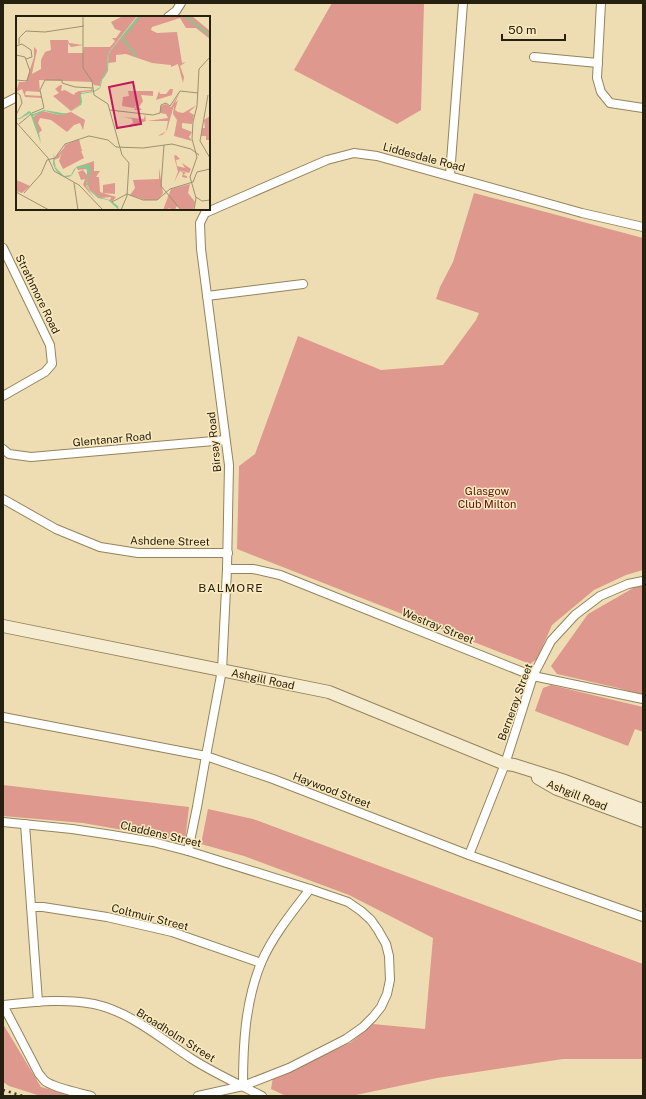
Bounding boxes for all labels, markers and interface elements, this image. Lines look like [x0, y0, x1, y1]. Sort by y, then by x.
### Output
inset map [16, 16, 210, 210]
scale bar [502, 16, 565, 42]
text: 50 m [508, 23, 536, 37]
street label: Liddesdale Road [382, 140, 466, 174]
street label: Strathmore Road [14, 252, 62, 336]
street label: Birsay Road [205, 411, 223, 473]
street label: Glentanar Road [72, 430, 152, 448]
park label: Glasgow Club Milton [458, 485, 516, 510]
street label: Ashdene Street [130, 534, 210, 548]
district label: BALMORE [198, 581, 264, 595]
street label: Westray Street [400, 606, 476, 646]
street label: Berneray Street [495, 662, 535, 742]
street label: Ashgill Road [230, 666, 296, 692]
street label: Haywood Street [291, 770, 373, 810]
street label: Ashgill Road [545, 777, 609, 813]
street label: Claddens Street [119, 819, 203, 849]
street label: Coltmuir Street [110, 902, 190, 932]
street label: Broadholm Street [134, 1006, 218, 1064]

